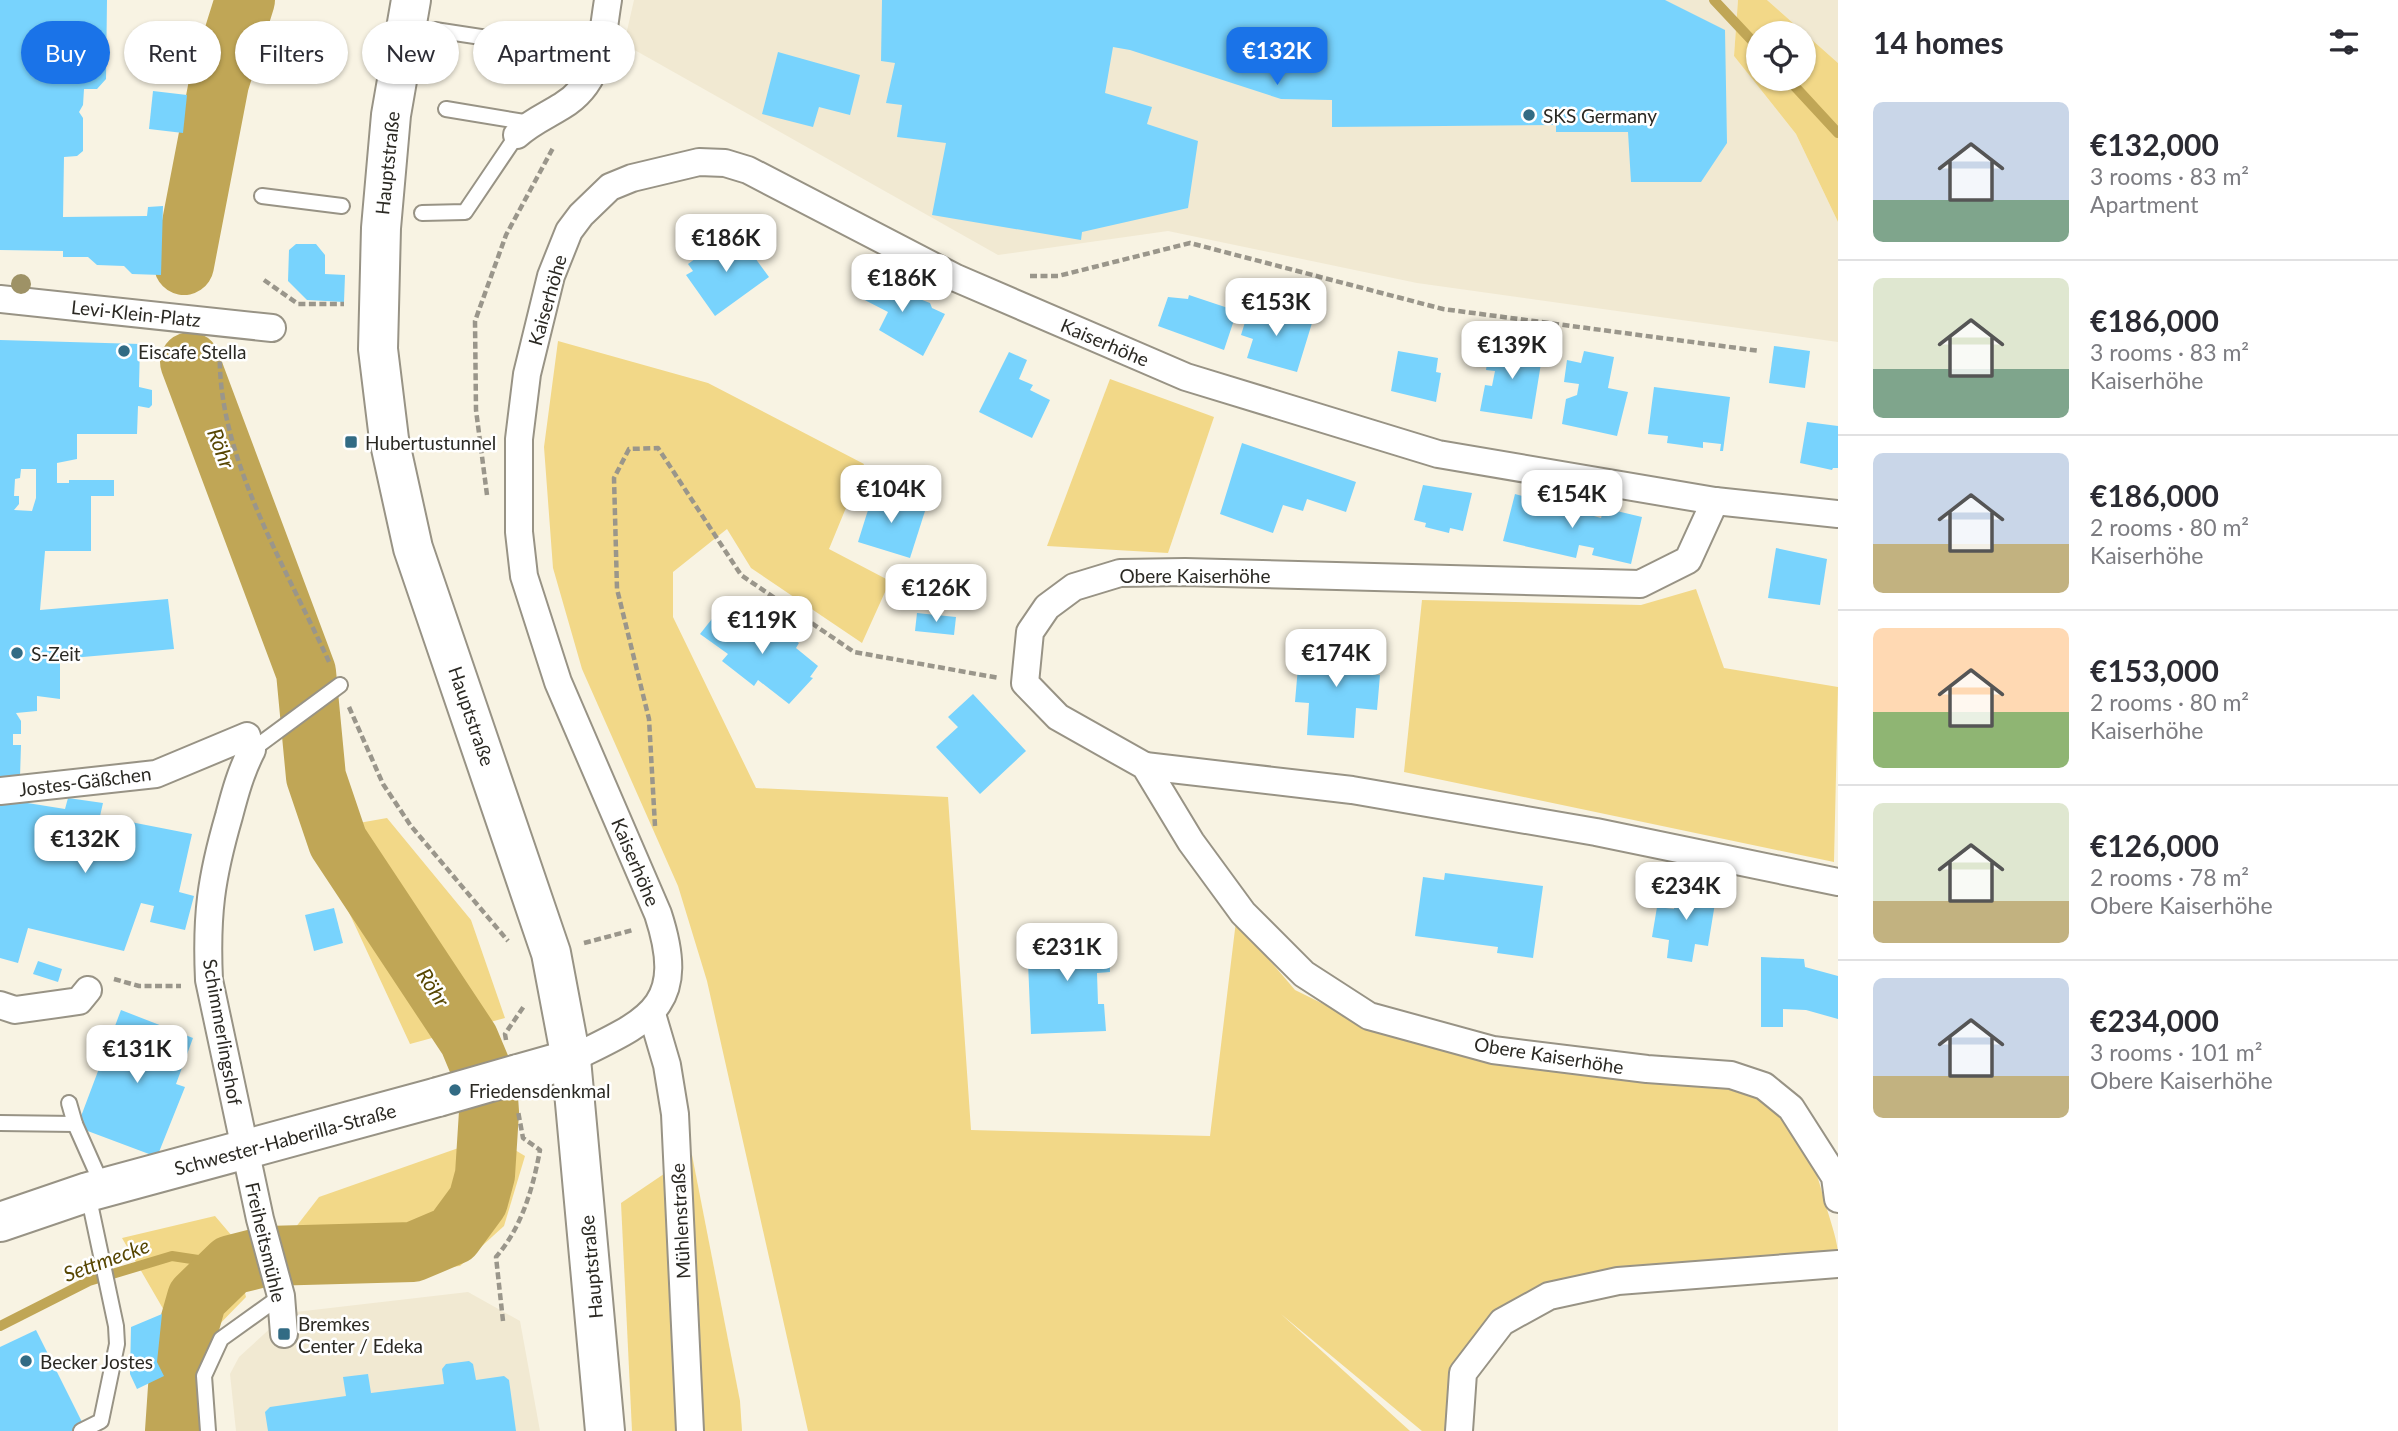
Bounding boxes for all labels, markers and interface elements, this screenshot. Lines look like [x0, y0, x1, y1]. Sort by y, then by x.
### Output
chip: Buy [21, 21, 110, 84]
chip: Rent [124, 21, 221, 84]
chip: Filters [235, 21, 348, 84]
chip: New [362, 21, 459, 84]
chip: Apartment [473, 21, 635, 84]
map controls [1746, 21, 1816, 91]
button: locate [1746, 21, 1816, 91]
icon: filters [2325, 23, 2363, 61]
text: 14 homes [1873, 24, 2004, 60]
pin: €132K [1228, 28, 1326, 87]
text: €132K [1242, 36, 1312, 64]
place label: SKS Germany [1543, 104, 1657, 127]
marker: SKS Germany [1521, 107, 1537, 123]
street label: Hauptstraße [370, 110, 404, 216]
text: €132,000 [2090, 126, 2219, 162]
icon: home [1929, 130, 2013, 214]
text: 3 rooms · 83 m² [2090, 162, 2249, 190]
text: Apartment [2090, 190, 2198, 218]
pin: €186K [677, 215, 775, 274]
text: €186K [691, 223, 761, 251]
street label: Kaiserhöhe [523, 252, 571, 348]
pin: €186K [853, 254, 951, 314]
text: €186K [867, 263, 937, 291]
pin: €153K [1227, 278, 1325, 338]
text: €153K [1241, 287, 1311, 315]
street label: Levi-Klein-Platz [70, 295, 202, 331]
text: €186,000 [2090, 302, 2219, 338]
icon: home [1929, 306, 2013, 390]
street label: Kaiserhöhe [1057, 313, 1153, 371]
pin: €139K [1463, 322, 1561, 381]
text: €139K [1477, 330, 1547, 358]
text: 3 rooms · 83 m² [2090, 338, 2249, 366]
place label: Eiscafe Stella [138, 340, 246, 363]
marker: Eiscafe Stella [116, 343, 132, 359]
text: Kaiserhöhe [2090, 366, 2203, 394]
water label: Röhr [203, 424, 241, 472]
place label: Hubertustunnel [365, 431, 496, 454]
marker: Hubertustunnel [343, 434, 359, 450]
pin: €104K [842, 466, 940, 525]
pin: €154K [1523, 470, 1621, 530]
text: €104K [856, 474, 926, 502]
text: €186,000 [2090, 477, 2219, 513]
text: €154K [1537, 479, 1607, 507]
icon: home [1929, 481, 2013, 565]
text: 2 rooms · 80 m² [2090, 513, 2249, 541]
text: Kaiserhöhe [2090, 541, 2203, 569]
pin: €126K [887, 564, 985, 624]
street label: Obere Kaiserhöhe [1120, 564, 1270, 587]
text: €126K [901, 573, 971, 601]
pin: €119K [713, 596, 811, 656]
text: €119K [727, 605, 797, 633]
pin: €174K [1287, 630, 1385, 689]
text: €174K [1301, 638, 1371, 666]
place label: S-Zeit [31, 642, 81, 665]
marker: S-Zeit [9, 645, 25, 661]
text: €153,000 [2090, 652, 2219, 688]
icon: home [1929, 656, 2013, 740]
street label: Hauptstraße [444, 663, 500, 769]
text: 2 rooms · 80 m² [2090, 688, 2249, 716]
text: Kaiserhöhe [2090, 716, 2203, 744]
street label: Jostes-Gäßchen [17, 761, 153, 801]
street label: Kaiserhöhe [607, 814, 665, 910]
pin: €132K [36, 816, 134, 875]
text: €132K [50, 824, 120, 852]
text: €126,000 [2090, 827, 2219, 863]
icon: home [1929, 831, 2013, 915]
pin: €234K [1637, 862, 1735, 922]
text: 2 rooms · 78 m² [2090, 863, 2249, 891]
text: €234K [1651, 871, 1721, 899]
text: Obere Kaiserhöhe [2090, 891, 2273, 919]
pin: €231K [1018, 923, 1116, 983]
text: €231K [1032, 932, 1102, 960]
street label: Schimmerlingshof [199, 957, 247, 1107]
water label: Röhr [412, 963, 456, 1012]
text: €234,000 [2090, 1002, 2219, 1038]
icon: home [1929, 1006, 2013, 1090]
pin: €131K [88, 1026, 186, 1085]
street label: Obere Kaiserhöhe [1473, 1032, 1625, 1078]
text: €131K [102, 1034, 172, 1062]
text: 3 rooms · 101 m² [2090, 1038, 2262, 1066]
text: Obere Kaiserhöhe [2090, 1066, 2273, 1094]
place label: Friedensdenkmal [469, 1079, 610, 1102]
marker: Friedensdenkmal [447, 1082, 463, 1098]
street label: Schwester-Haberilla-Straße [172, 1098, 398, 1180]
street label: Mühlenstraße [665, 1162, 695, 1280]
street label: Freiheitsmühle [241, 1180, 291, 1304]
street label: Hauptstraße [575, 1214, 607, 1320]
water label: Settmecke [60, 1232, 152, 1286]
place label: Bremkes Center / Edeka [298, 1312, 423, 1357]
marker: Bremkes Center / Edeka [276, 1326, 292, 1342]
place label: Becker Jostes [40, 1350, 153, 1373]
marker: Becker Jostes [18, 1353, 34, 1369]

